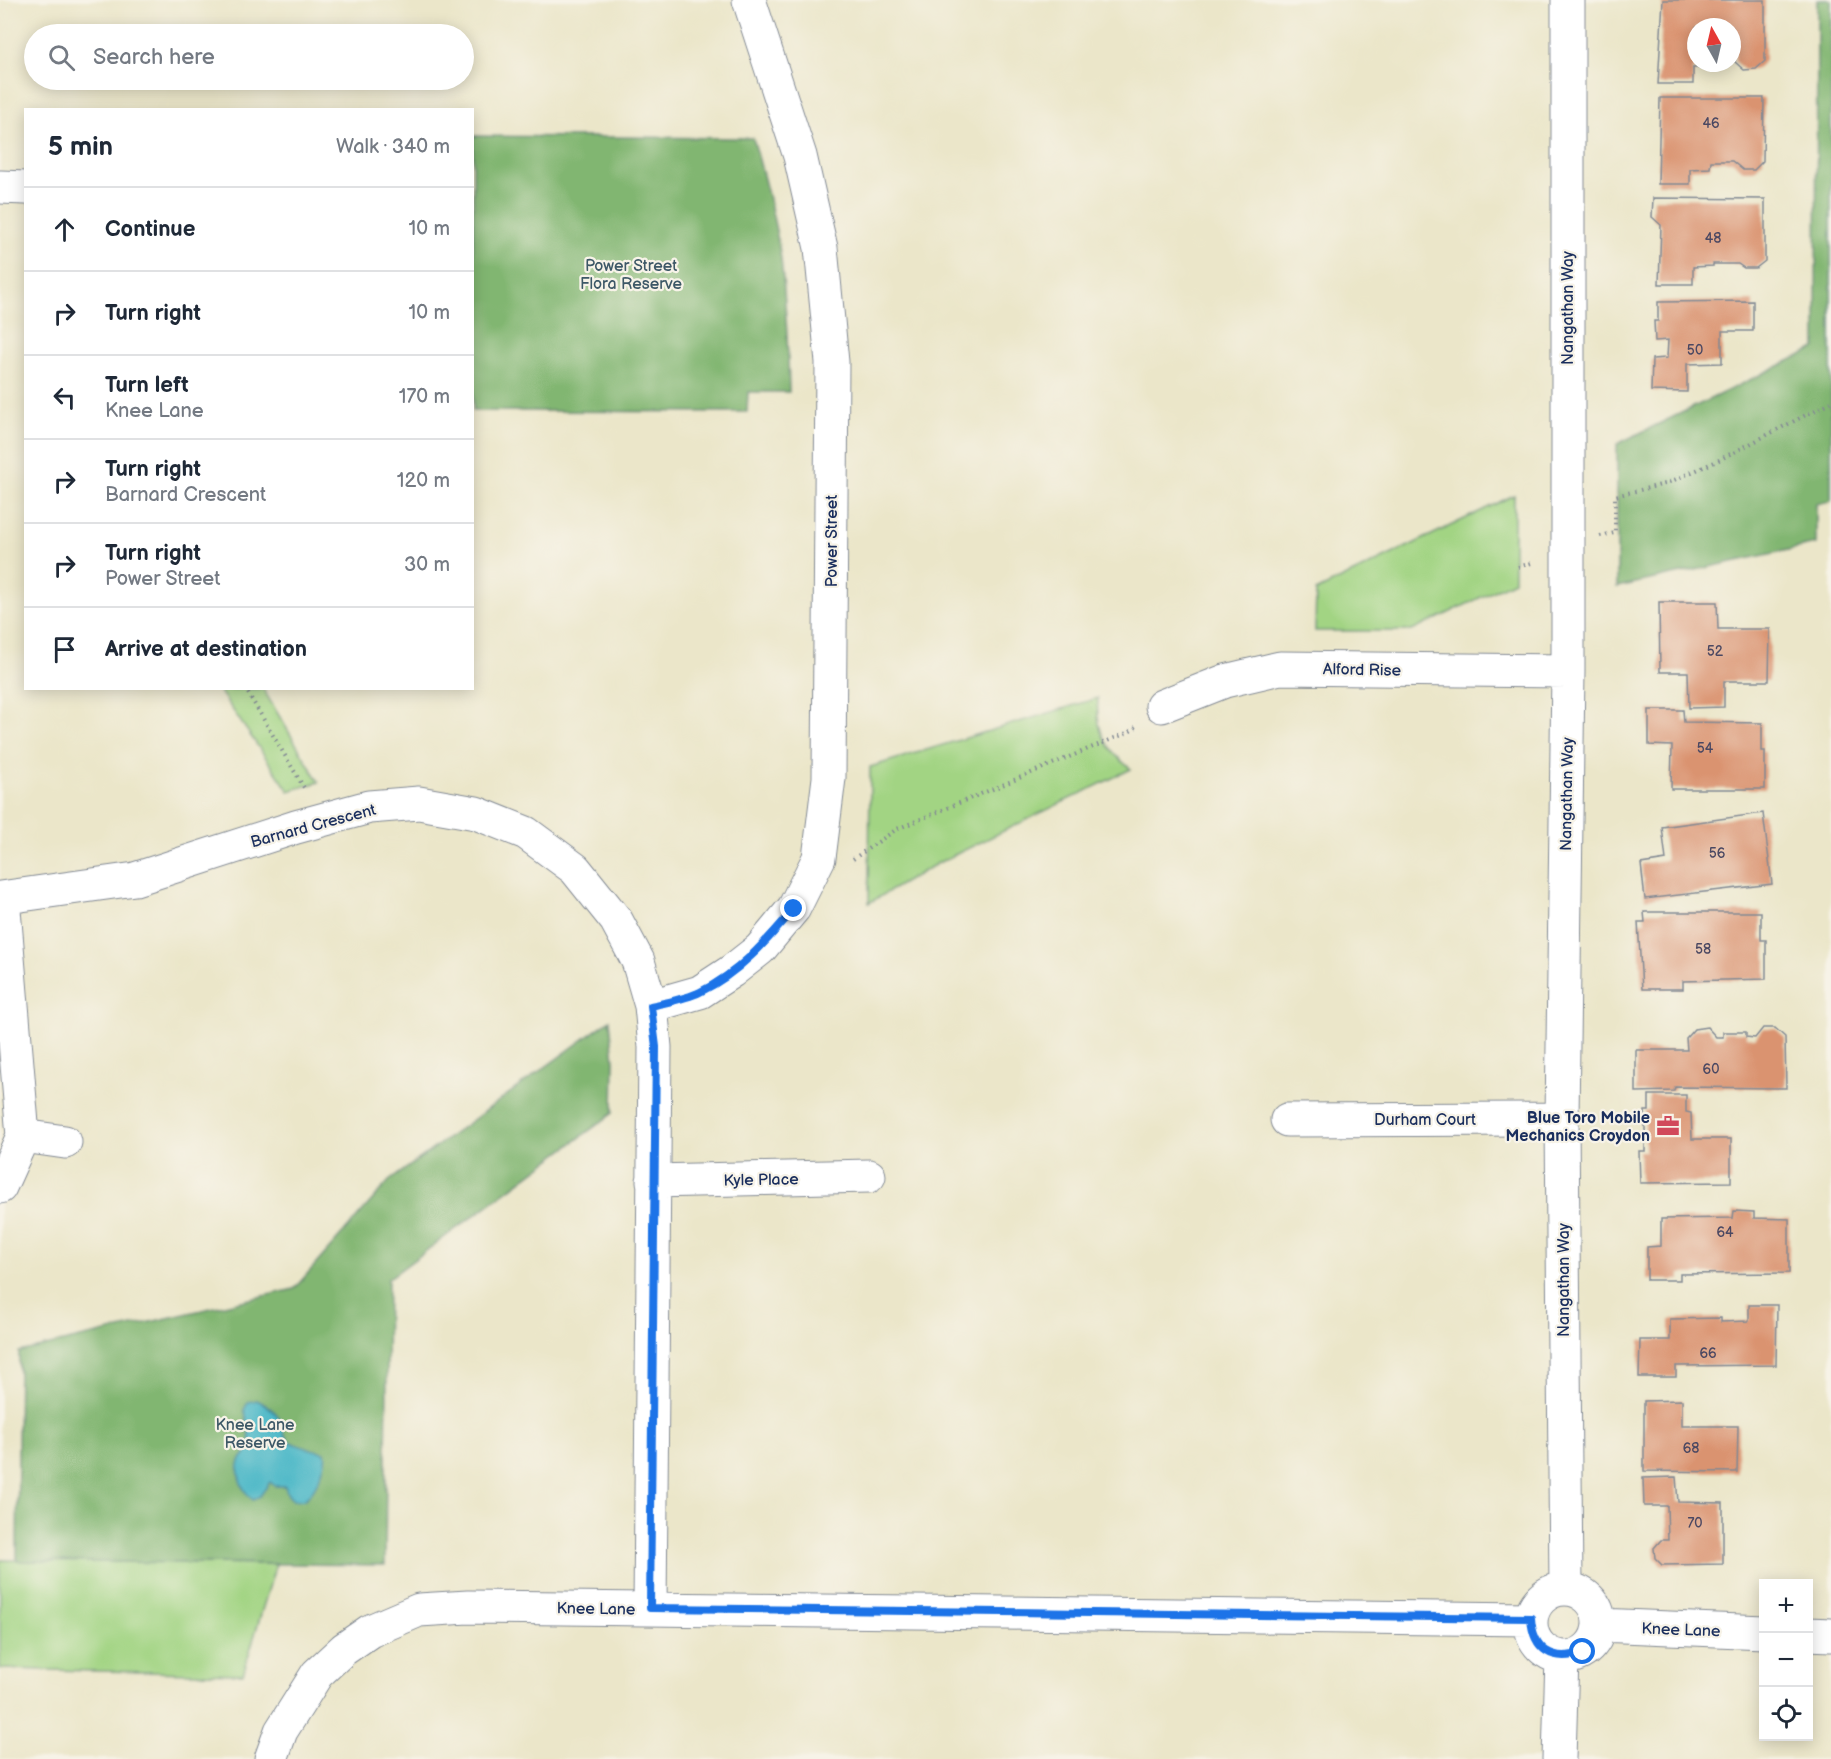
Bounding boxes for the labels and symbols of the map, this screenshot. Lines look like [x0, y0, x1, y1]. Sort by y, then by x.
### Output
north arrow [1687, 18, 1741, 72]
house number: 46 [1702, 115, 1720, 132]
house number: 48 [1705, 230, 1721, 247]
street label: Nangathan Way [1559, 250, 1578, 365]
park label: Power Street Flora Reserve [580, 257, 682, 294]
house number: 50 [1687, 342, 1703, 359]
street label: Power Street [823, 495, 842, 587]
house number: 52 [1707, 643, 1724, 660]
street label: Alford Rise [1323, 660, 1402, 681]
street label: Nangathan Way [1557, 736, 1578, 851]
house number: 54 [1697, 740, 1714, 757]
street label: Barnard Crescent [249, 801, 378, 852]
house number: 56 [1709, 845, 1726, 862]
route end [780, 895, 806, 921]
house number: 58 [1695, 941, 1711, 958]
house number: 60 [1703, 1061, 1719, 1078]
place label: Blue Toro Mobile Mechanics Croydon [1506, 1109, 1650, 1146]
street label: Durham Court [1374, 1111, 1476, 1130]
office icon: Blue Toro Mobile Mechanics Croydon [1655, 1113, 1681, 1139]
street label: Kyle Place [723, 1170, 799, 1191]
street label: Nangathan Way [1555, 1222, 1574, 1337]
house number: 64 [1716, 1224, 1734, 1241]
house number: 66 [1699, 1345, 1717, 1362]
park label: Knee Lane Reserve [216, 1416, 295, 1453]
house number: 68 [1683, 1440, 1699, 1457]
house number: 70 [1687, 1515, 1703, 1532]
street label: Knee Lane [556, 1599, 636, 1620]
street label: Knee Lane [1641, 1620, 1721, 1641]
route start [1569, 1638, 1595, 1664]

